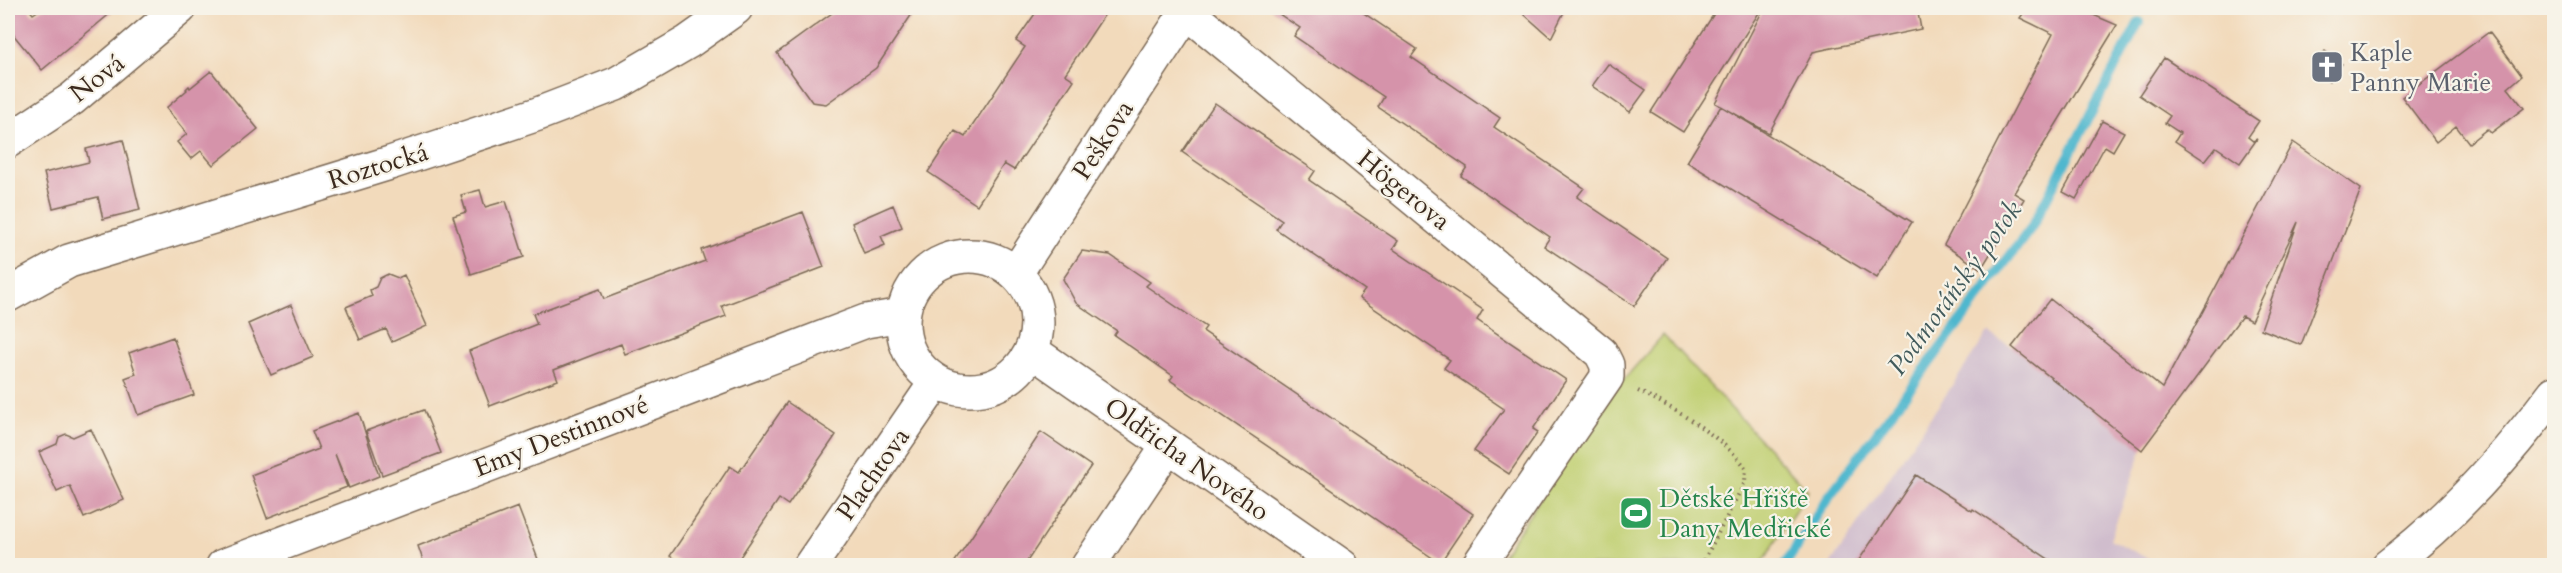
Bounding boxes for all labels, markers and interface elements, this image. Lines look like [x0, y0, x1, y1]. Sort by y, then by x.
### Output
place label: Kaple Panny Marie [2350, 35, 2491, 100]
street label: Nová [62, 46, 132, 110]
church icon: Kaple Panny Marie [2309, 49, 2345, 85]
street label: Peškova [1064, 93, 1142, 187]
street label: Roztocká [324, 134, 432, 198]
street label: Högerova [1350, 142, 1458, 238]
water label: Podmoráňský potok [1879, 193, 2031, 383]
street label: Emy Destinnové [469, 387, 653, 485]
street label: Oldřicha Nového [1098, 389, 1276, 529]
street label: Plachtova [828, 421, 918, 527]
place label: Dětské Hřiště Dany Medřické [1659, 481, 1831, 546]
sports icon: Dětské Hřiště Dany Medřické [1618, 495, 1654, 531]

